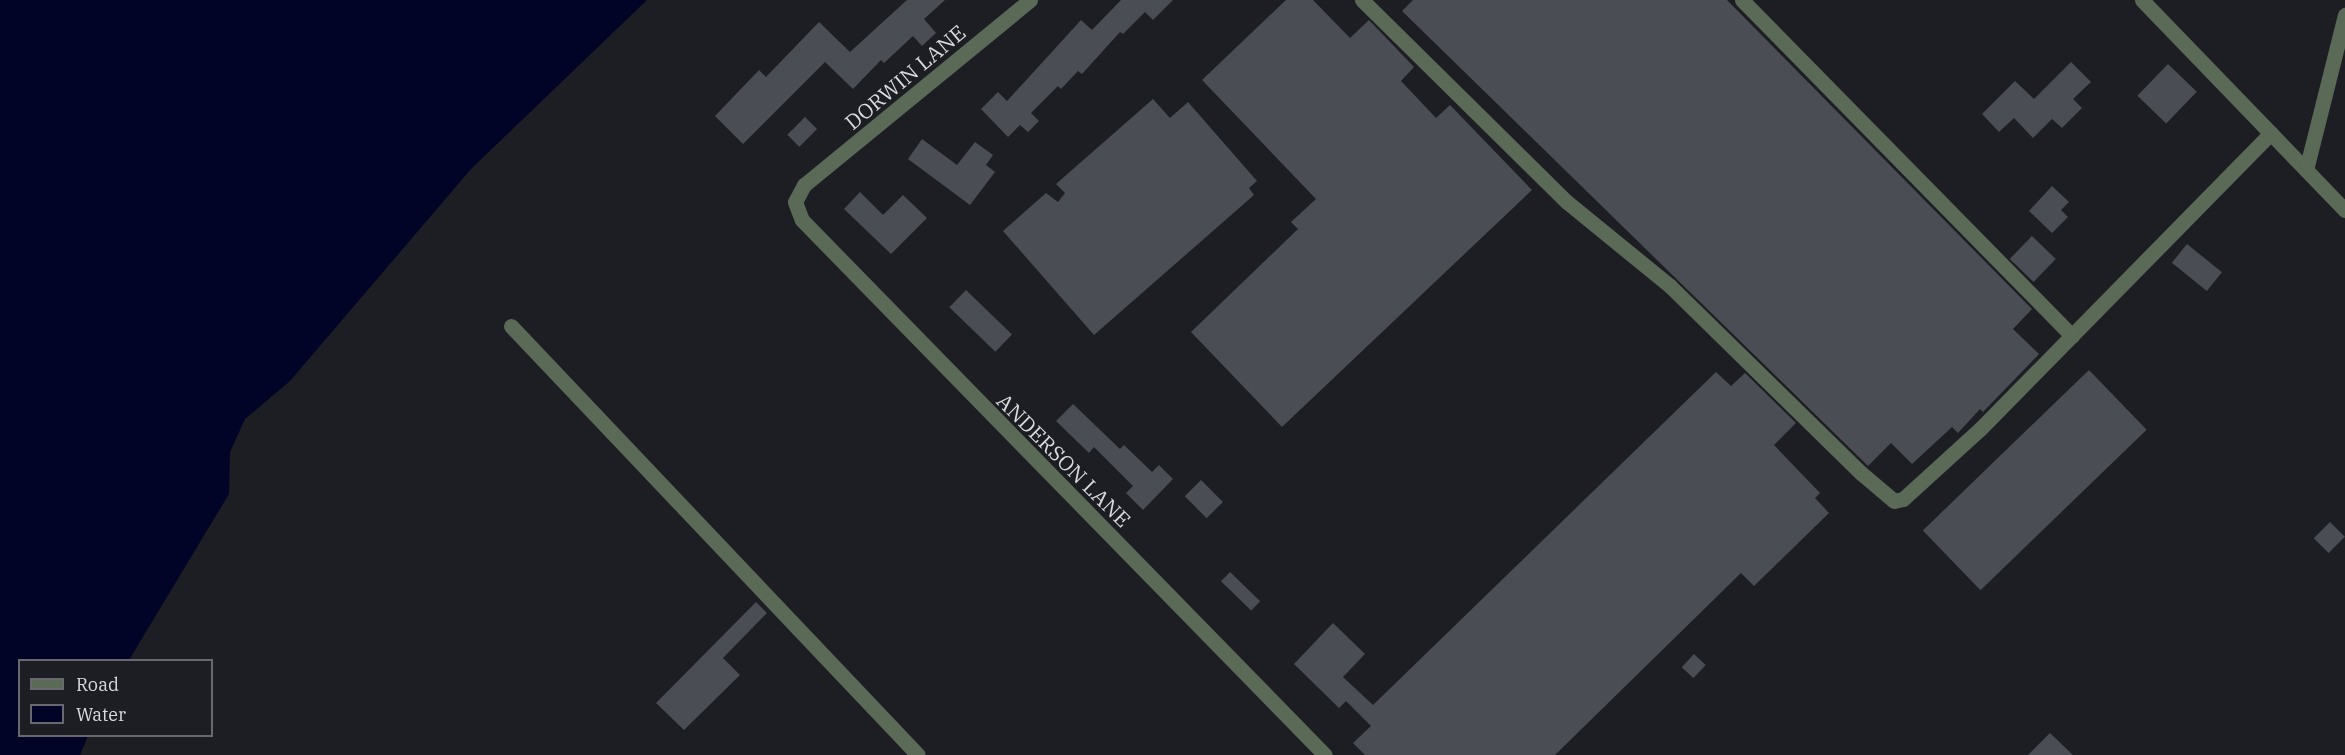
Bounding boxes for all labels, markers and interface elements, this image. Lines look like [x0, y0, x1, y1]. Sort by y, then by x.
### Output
street label: DORWIN LANE [840, 19, 970, 135]
street label: ANDERSON LANE [992, 388, 1136, 532]
legend [18, 659, 213, 737]
text: Road [76, 673, 119, 696]
text: Water [76, 703, 126, 726]

